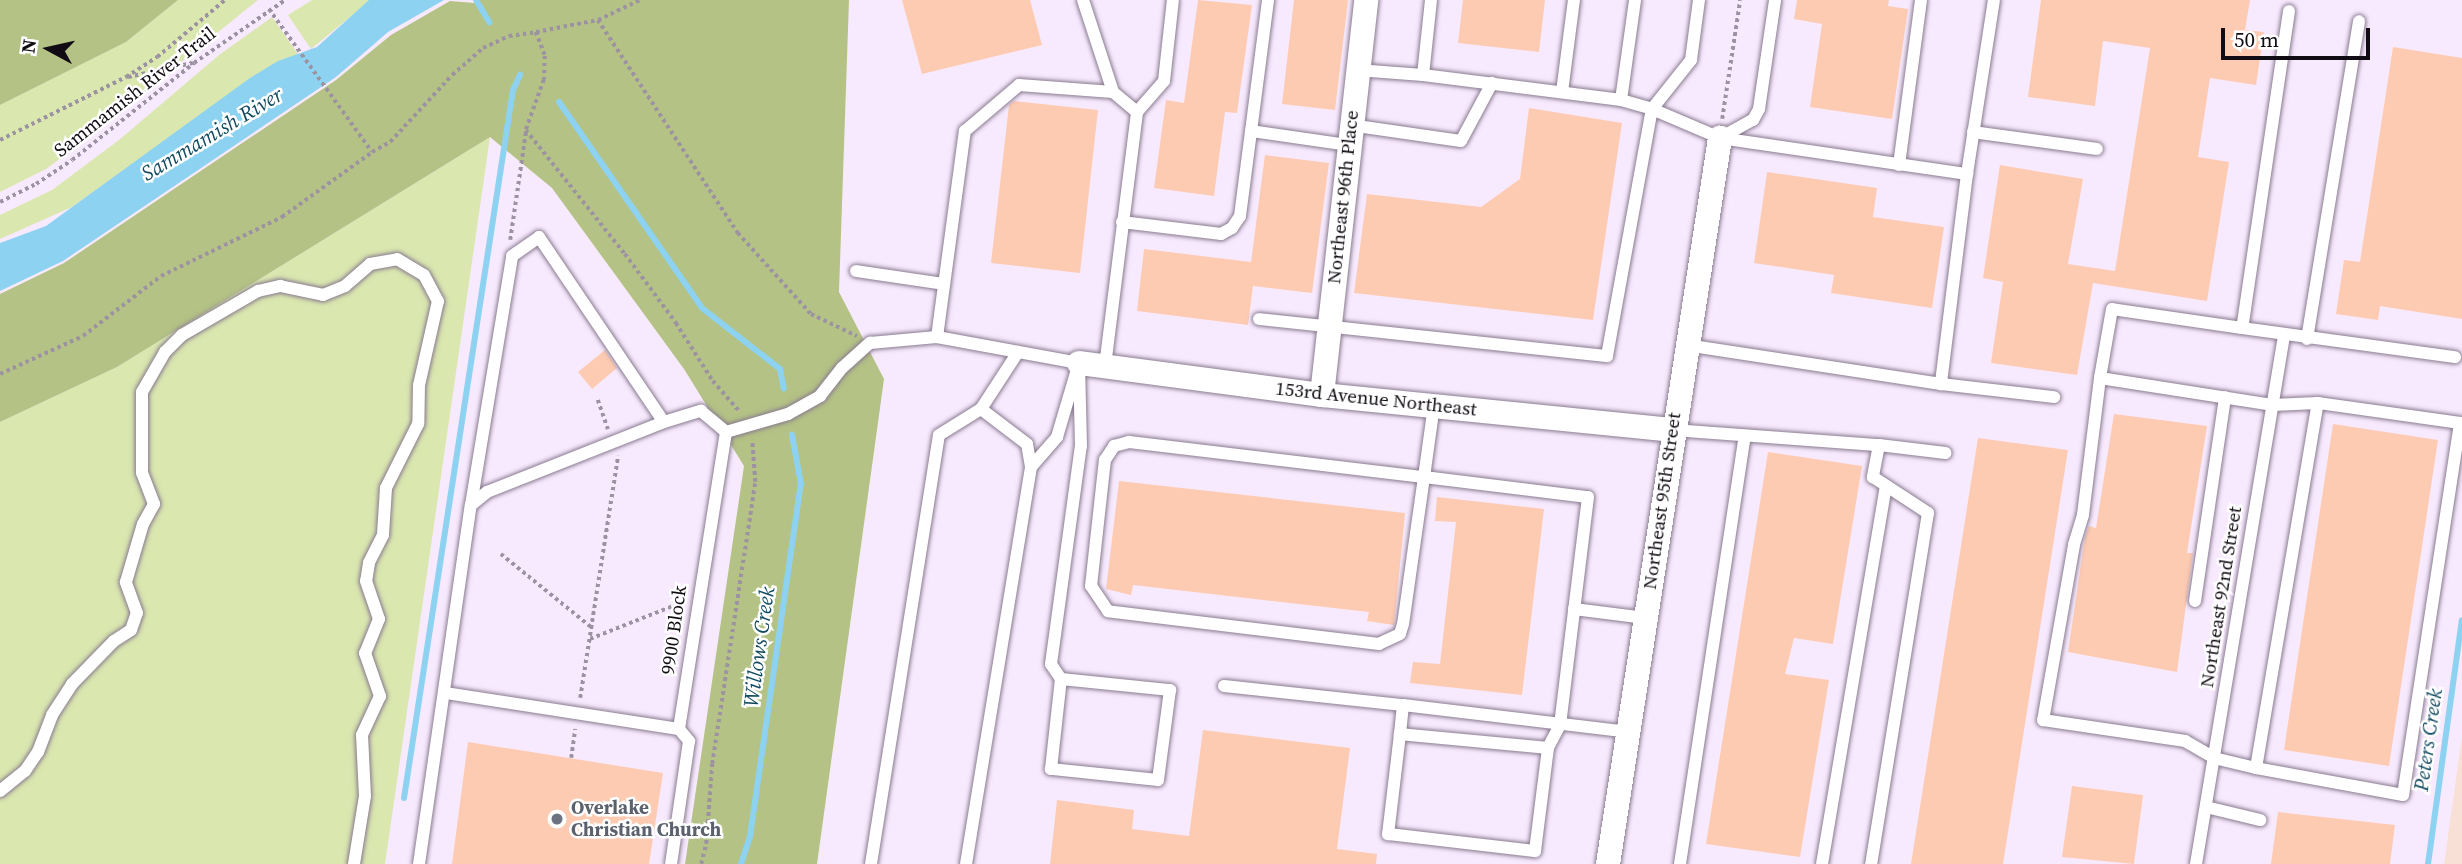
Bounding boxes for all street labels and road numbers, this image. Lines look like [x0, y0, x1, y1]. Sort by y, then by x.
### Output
street label: Sammamish River Trail [50, 22, 220, 162]
street label: Northeast 96th Place [1323, 109, 1363, 285]
street label: 153rd Avenue Northeast [1274, 377, 1478, 421]
street label: Northeast 95th Street [1638, 411, 1686, 591]
street label: Northeast 92nd Street [2195, 505, 2247, 689]
street label: 9900 Block [656, 584, 692, 676]

